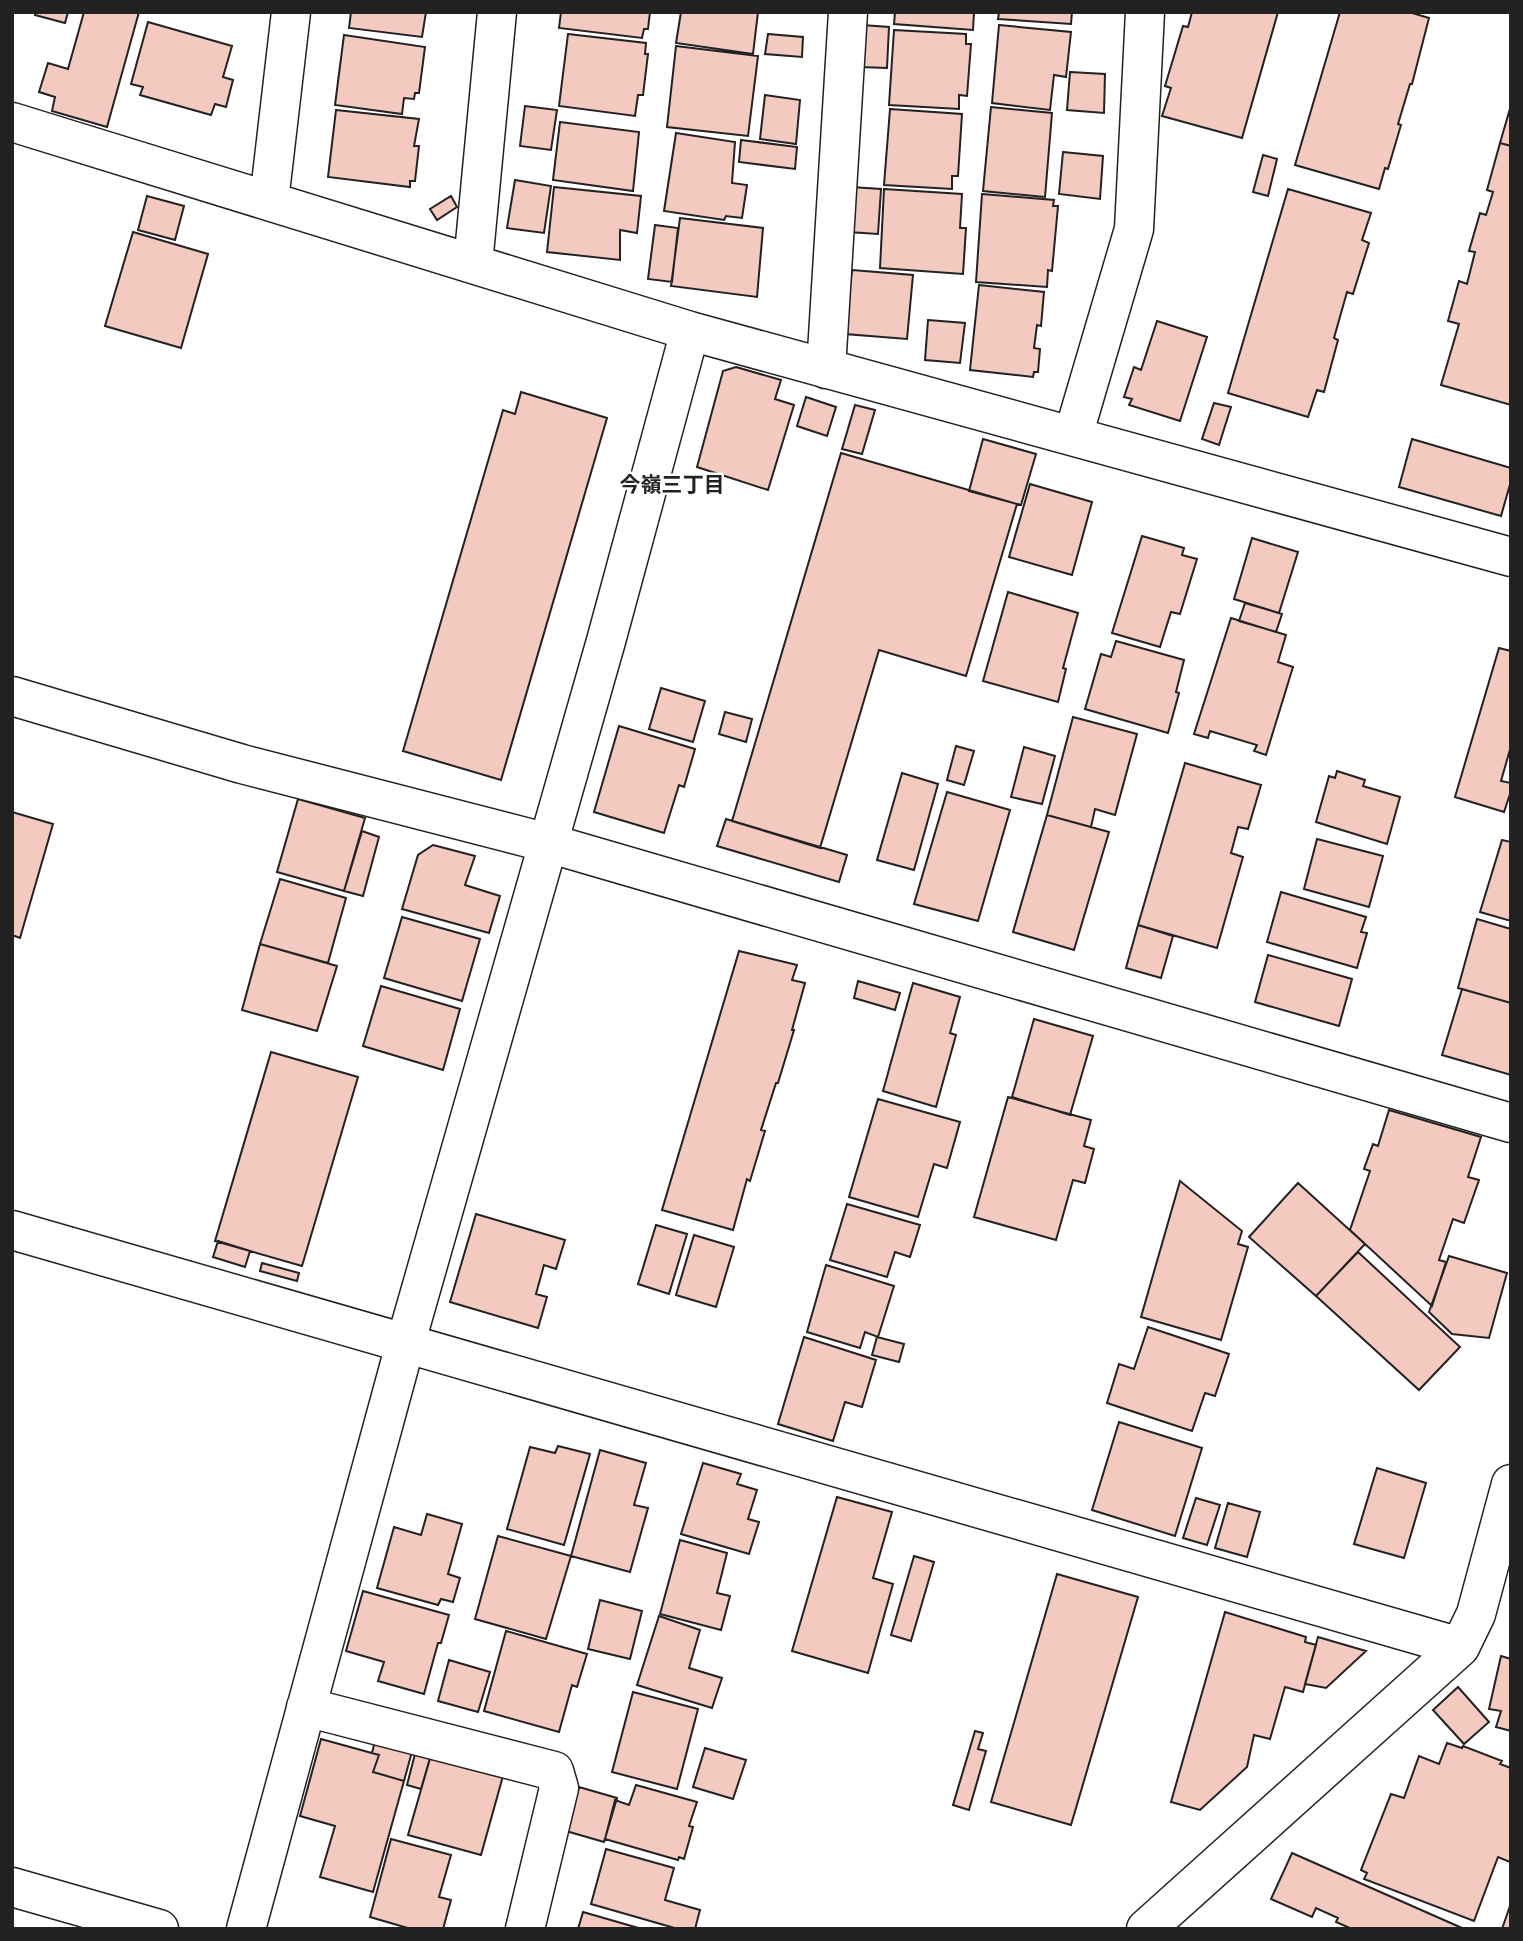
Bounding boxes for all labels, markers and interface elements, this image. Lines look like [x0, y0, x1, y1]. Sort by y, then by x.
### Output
district label: 今嶺三丁目 [620, 473, 725, 497]

